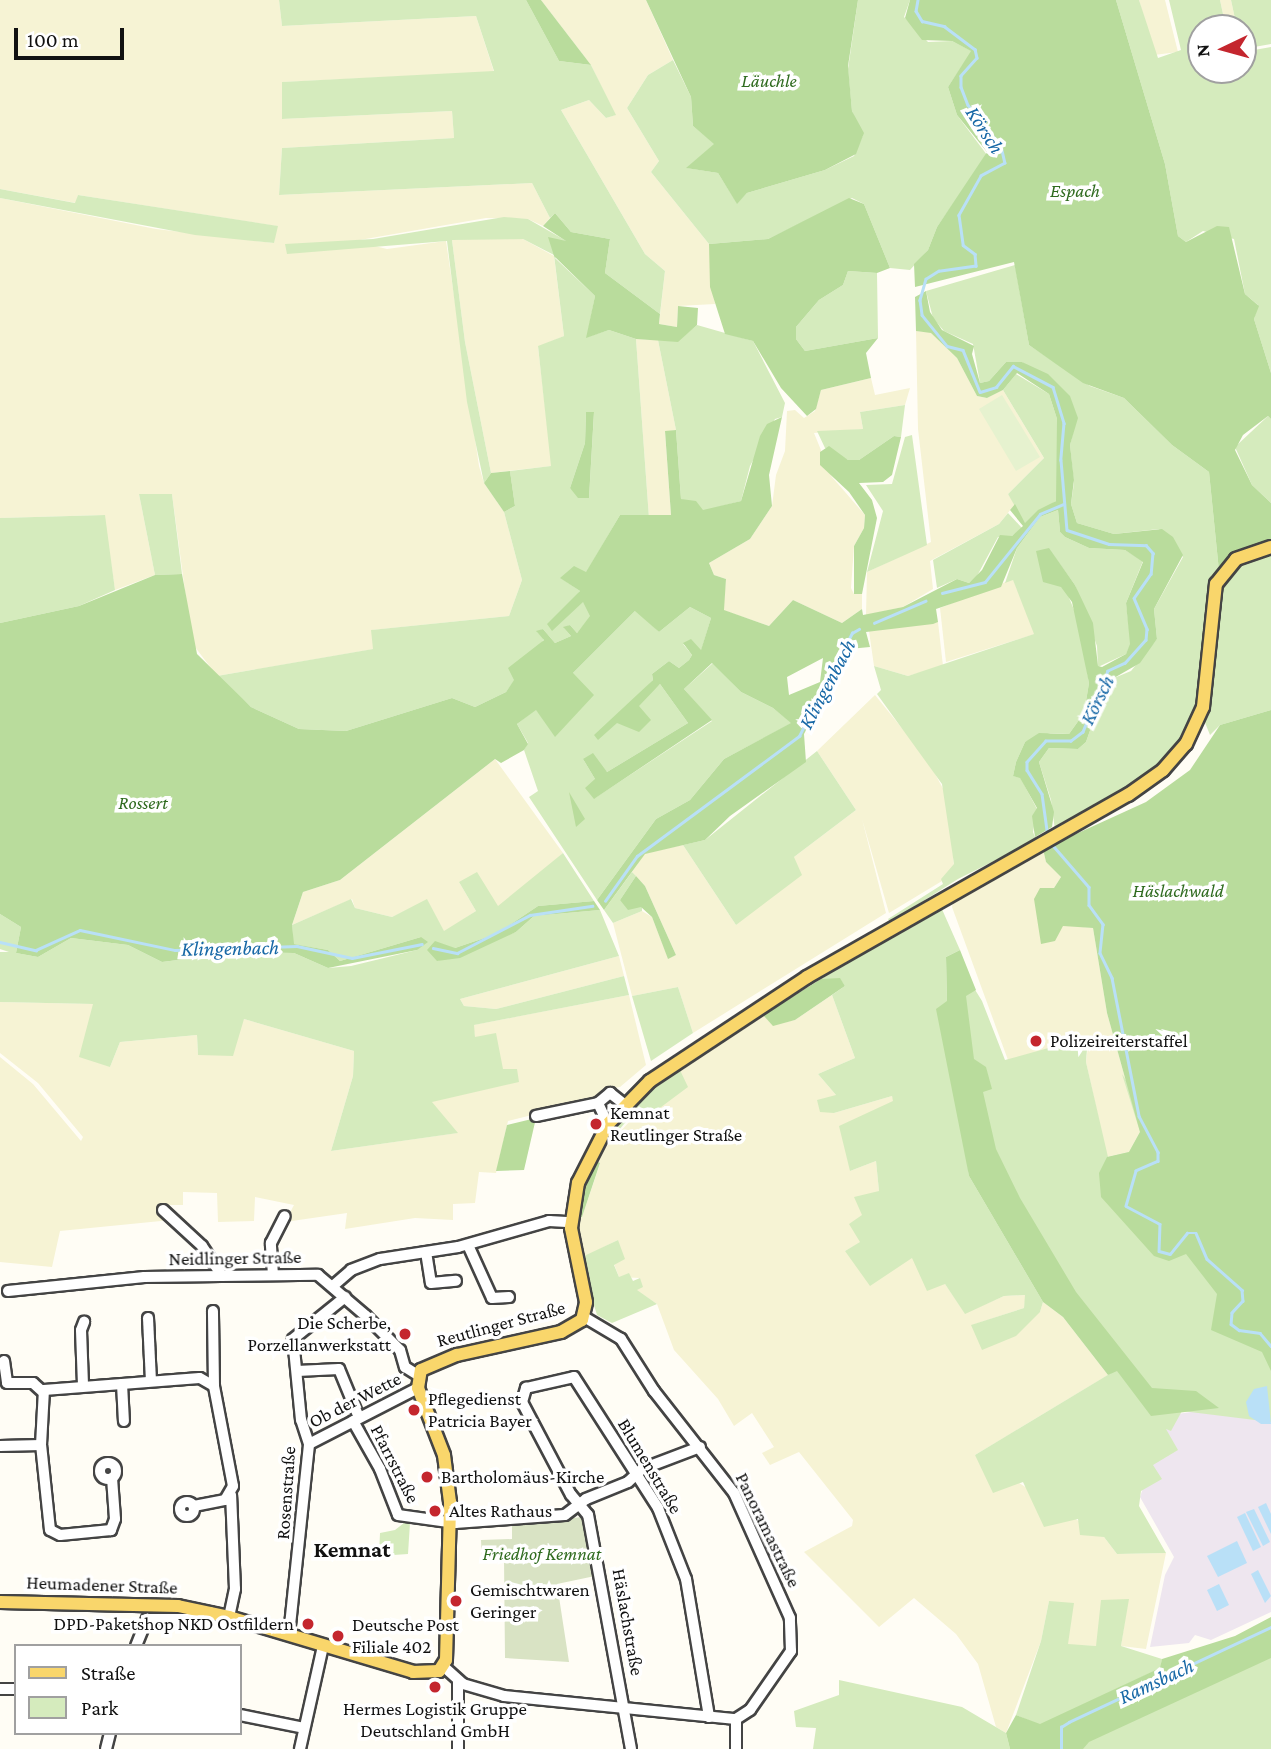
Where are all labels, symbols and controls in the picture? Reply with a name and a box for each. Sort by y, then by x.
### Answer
scale bar [18,14,128,58]
north arrow [1187,14,1257,84]
text: 100 m [27,28,79,52]
text: N [1192,43,1214,58]
park label: Läuchle [741,70,797,92]
water label: Körsch [960,101,1010,159]
park label: Espach [1050,180,1100,202]
water label: Klingenbach [793,635,861,733]
water label: Körsch [1074,671,1120,729]
park label: Rossert [118,792,168,814]
park label: Häslachwald [1132,880,1224,902]
water label: Klingenbach [181,935,279,961]
place label: Polizeireiterstaffel [1050,1030,1188,1052]
marker: Polizeireiterstaffel [1028,1033,1044,1049]
place label: Kemnat Reutlinger Straße [610,1102,742,1146]
marker: Kemnat Reutlinger Straße [588,1116,604,1132]
street label: Neidlinger Straße [168,1245,302,1271]
street label: Reutlinger Straße [434,1296,568,1352]
place label: Die Scherbe, Porzellanwerkstatt [248,1312,391,1356]
marker: Die Scherbe, Porzellanwerkstatt [397,1326,413,1342]
street label: Ob der Wette [305,1367,405,1433]
place label: Pflegedienst Patricia Bayer [428,1388,532,1432]
marker: Pflegedienst Patricia Bayer [406,1402,422,1418]
street label: Blumenstraße [613,1414,687,1518]
street label: Pfarrstraße [366,1421,424,1507]
street label: Rosenstraße [271,1446,301,1540]
place label: Bartholomäus-Kirche [441,1466,604,1488]
marker: Bartholomäus-Kirche [419,1469,435,1485]
street label: Panoramastraße [730,1469,806,1591]
place label: Altes Rathaus [449,1500,552,1522]
marker: Altes Rathaus [427,1503,443,1519]
district label: Kemnat [313,1535,391,1563]
park label: Friedhof Kemnat [483,1543,601,1565]
street label: Häslachstraße [607,1567,649,1677]
street label: Heumadener Straße [26,1571,178,1599]
place label: Gemischtwaren Geringer [470,1579,590,1623]
marker: Gemischtwaren Geringer [448,1593,464,1609]
place label: DPD-Paketshop NKD Ostfildern [54,1613,294,1635]
place label: Deutsche Post Filiale 402 [352,1614,459,1658]
marker: DPD-Paketshop NKD Ostfildern [300,1616,316,1632]
marker: Deutsche Post Filiale 402 [330,1628,346,1644]
legend [14,1644,242,1735]
water label: Ramsbach [1115,1653,1197,1709]
text: Straße [81,1661,135,1685]
marker: Hermes Logistik Gruppe Deutschland GmbH [427,1679,443,1695]
text: Park [81,1696,118,1720]
place label: Hermes Logistik Gruppe Deutschland GmbH [343,1698,527,1742]

